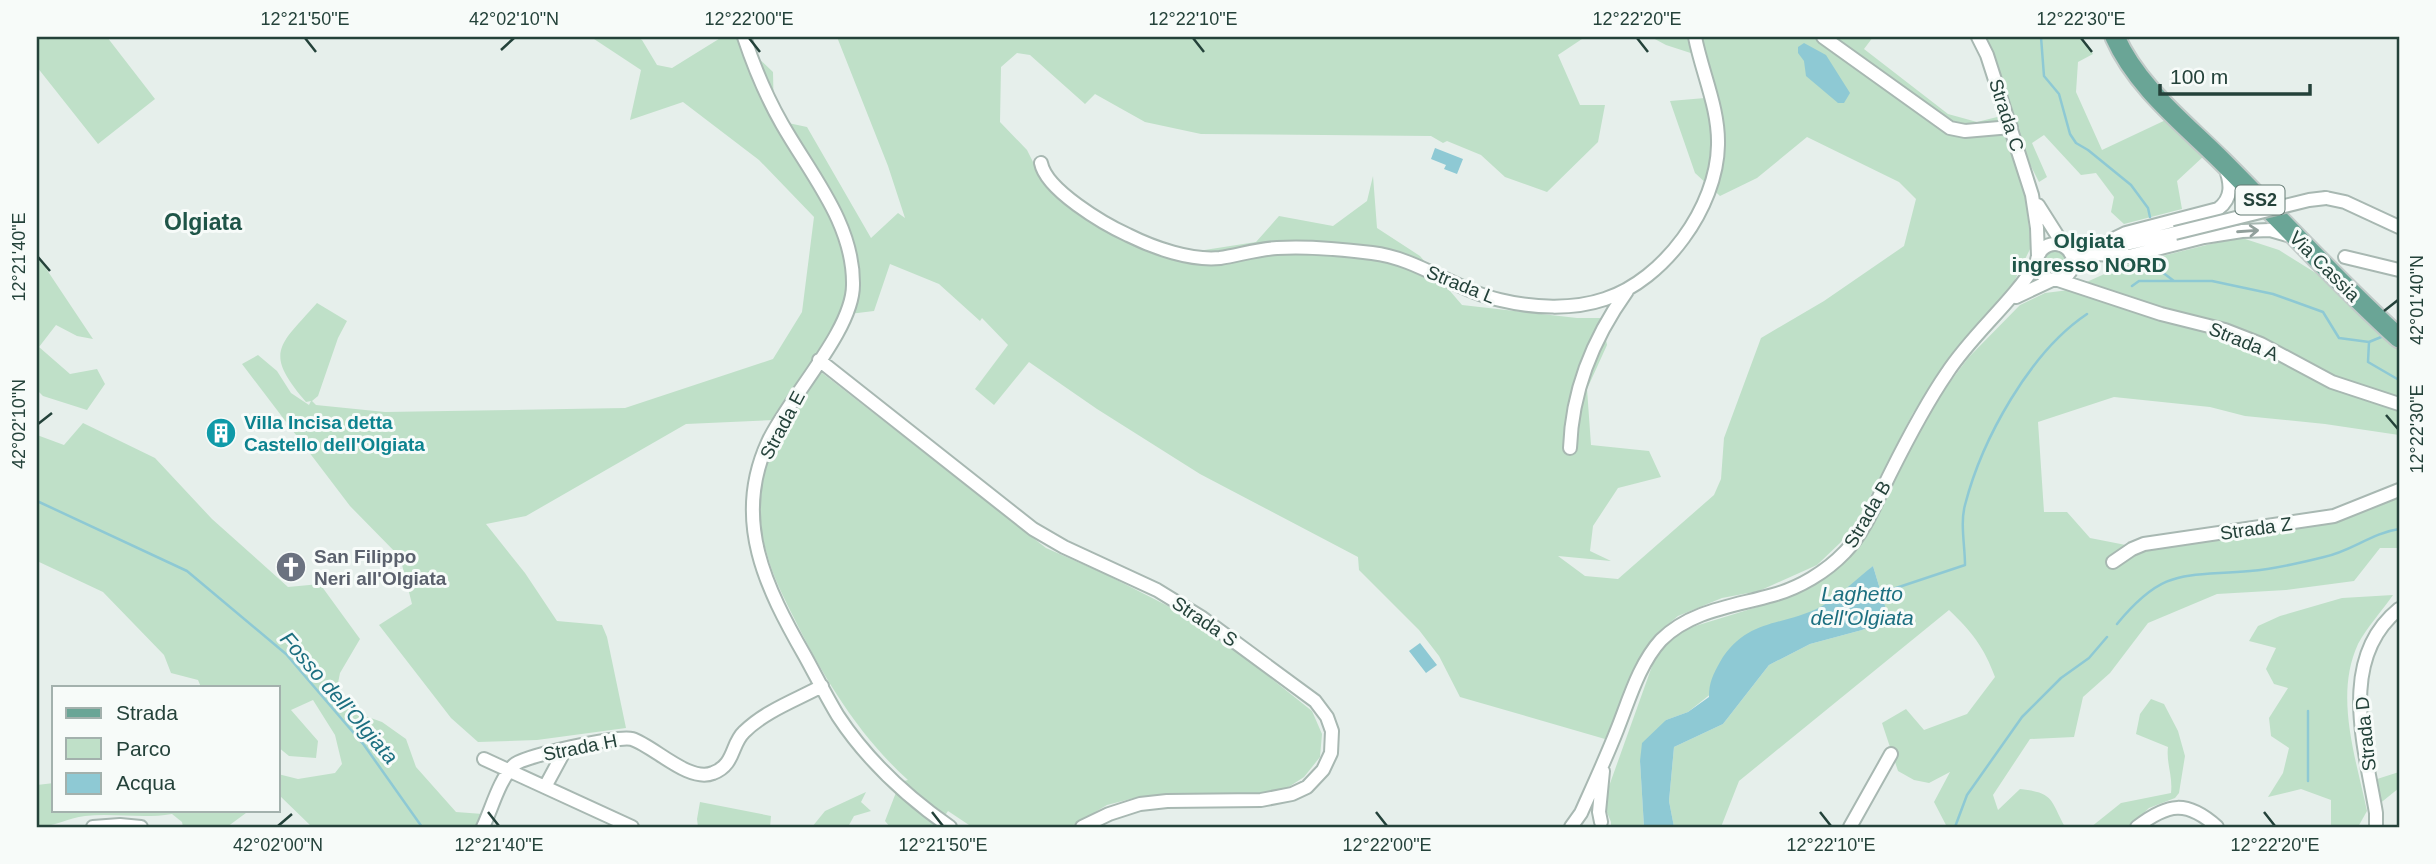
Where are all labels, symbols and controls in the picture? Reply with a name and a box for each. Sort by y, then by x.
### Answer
text: 12°21'50"E [260,9,350,29]
text: 42°02'10"N [469,9,559,29]
text: 12°22'00"E [704,9,794,29]
text: 12°22'10"E [1148,9,1238,29]
text: 12°22'20"E [1592,9,1682,29]
text: 12°22'30"E [2036,9,2126,29]
scale bar [2160,52,2310,96]
text: 100 m [2170,65,2228,88]
street label: Strada C [1985,76,2028,154]
road number: SS2 [2236,186,2284,215]
district label: Olgiata [164,209,242,235]
text: 12°21'40"E [9,212,29,302]
one-way arrow [2236,224,2259,237]
street label: Via Cassia [2285,227,2364,306]
district label: Olgiata ingresso NORD [2011,229,2167,276]
text: 42°01'40"N [2407,255,2427,345]
street label: Strada L [1424,261,1498,308]
street label: Strada A [2206,318,2282,365]
text: 42°02'10"N [9,379,29,469]
text: 12°22'30"E [2407,384,2427,474]
street label: Strada E [756,388,809,463]
place label: Villa Incisa detta Castello dell'Olgiata [244,412,425,455]
building icon: Villa Incisa detta Castello dell'Olgiata [204,416,238,450]
street label: Strada B [1840,477,1895,552]
street label: Strada Z [2219,513,2294,544]
place label: San Filippo Neri all'Olgiata [314,546,447,589]
church icon: San Filippo Neri all'Olgiata [274,550,308,584]
water label: Laghetto dell'Olgiata [1810,582,1914,629]
street label: Strada S [1168,592,1241,651]
water label: Fosso dell’Olgiata [276,627,403,768]
legend [52,686,280,812]
street label: Strada D [2351,696,2380,772]
text: Strada [116,701,178,724]
street label: Strada H [541,730,619,765]
text: Parco [116,737,171,760]
text: Acqua [116,771,176,794]
text: 42°02'00"N [233,835,323,855]
text: 12°21'40"E [454,835,544,855]
text: 12°21'50"E [898,835,988,855]
text: 12°22'00"E [1342,835,1432,855]
text: 12°22'10"E [1786,835,1876,855]
text: 12°22'20"E [2230,835,2320,855]

